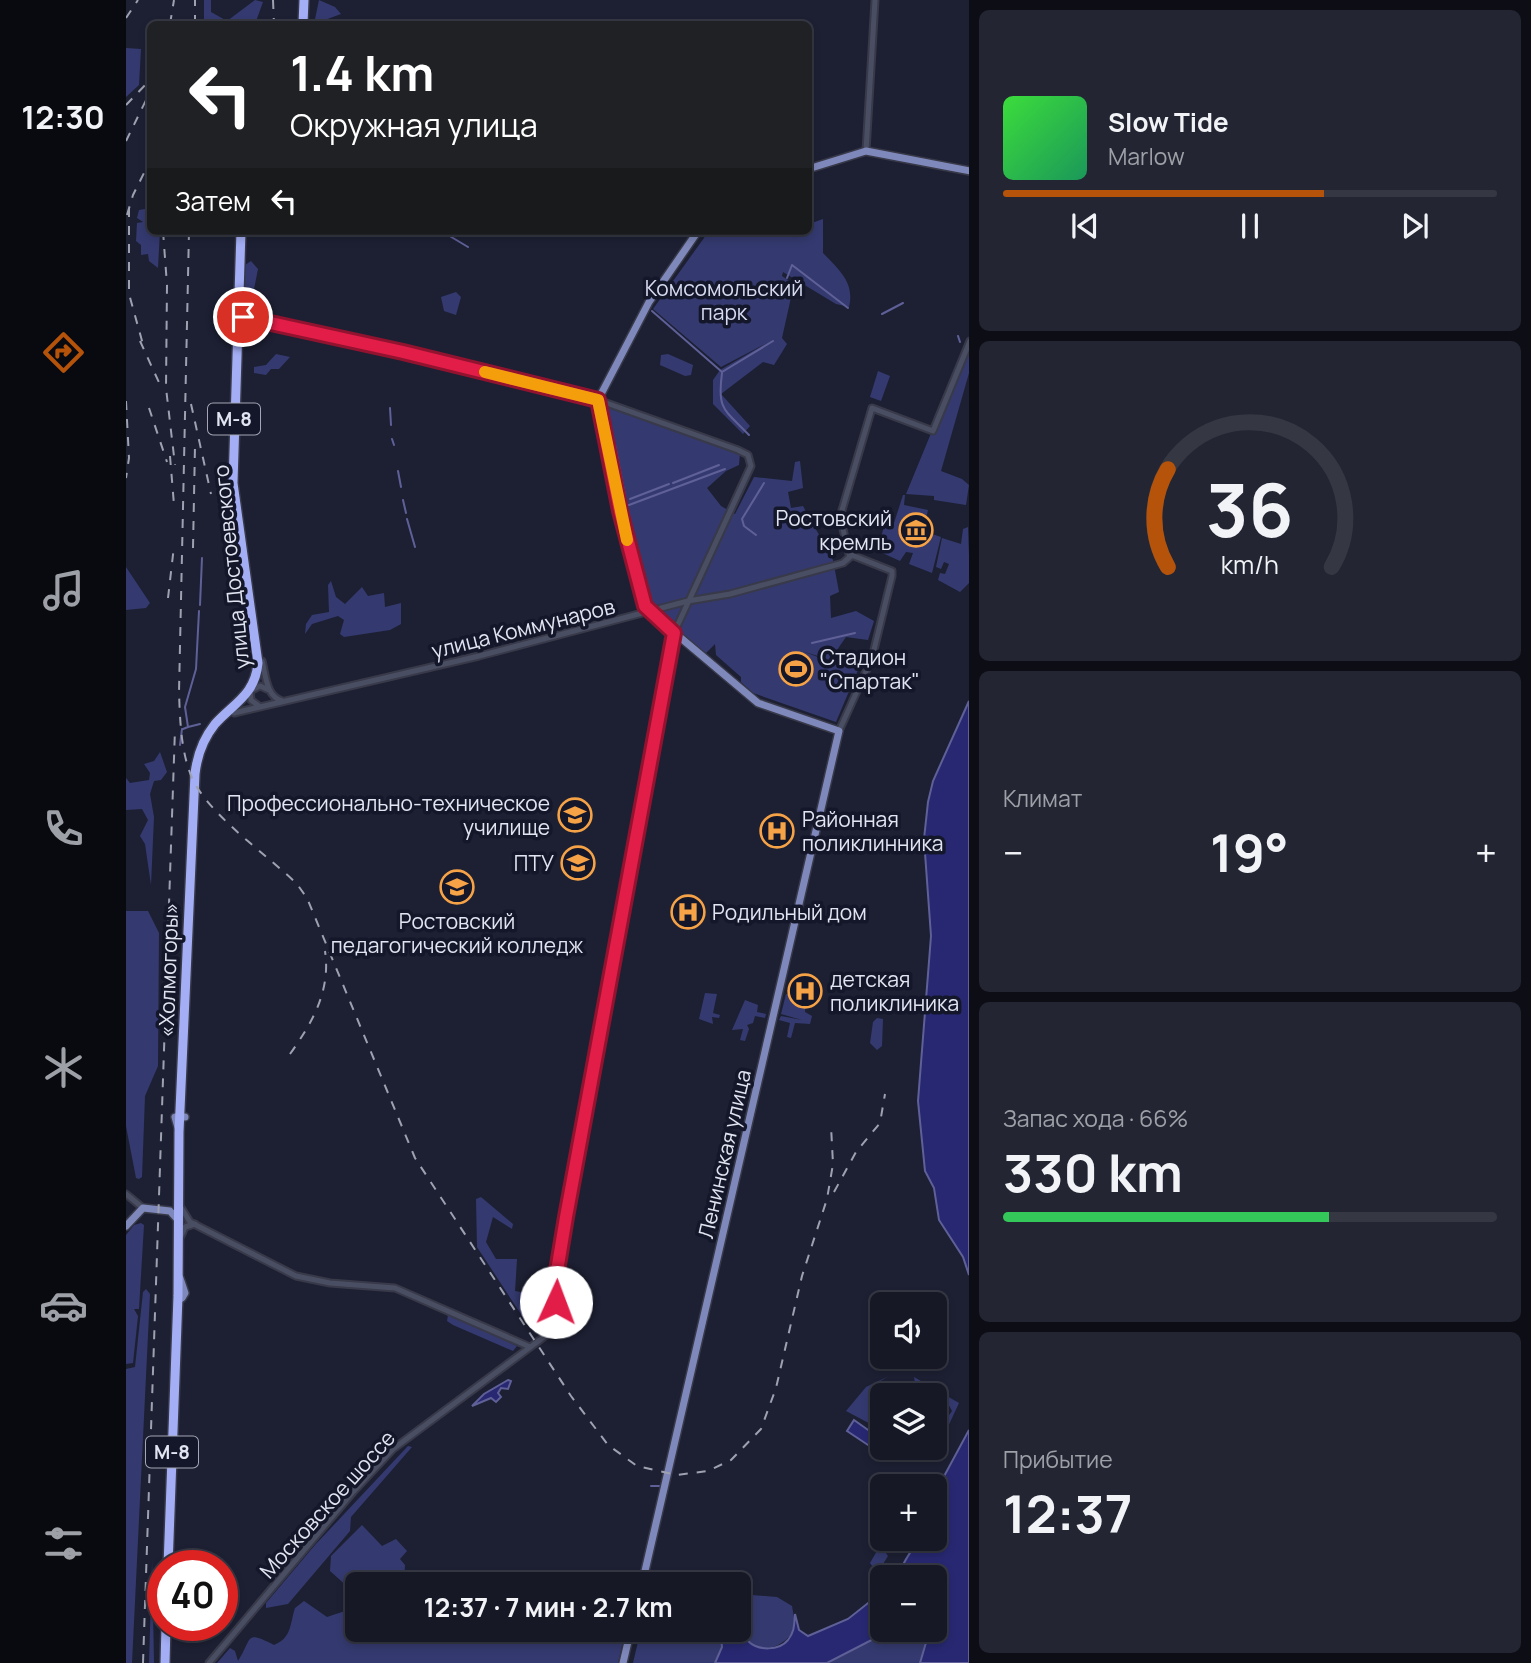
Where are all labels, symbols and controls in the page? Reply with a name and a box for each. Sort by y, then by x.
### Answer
text: 1.4 km [290,39,434,106]
icon: left [175,49,266,140]
text: 12:30 [21,95,105,139]
text: Окружная улица [290,103,538,147]
text: Slow Tide [1108,104,1229,140]
text: Marlow [1108,140,1185,172]
icon: left [265,182,303,220]
text: Затем [175,183,251,219]
icon: previous [1066,207,1104,245]
icon: pause [1231,207,1269,245]
icon: next [1396,207,1434,245]
park label: Комсомольский парк [645,274,803,326]
pin [213,287,273,347]
icon: arrive [224,298,262,336]
icon: directions [39,328,88,377]
road number: М-8 [208,404,260,434]
text: 36 [1206,459,1294,559]
street label: улица Достоевского [206,463,256,671]
place label: Ростовский кремль [776,504,892,556]
museum icon: Ростовский кремль [897,511,935,549]
text: km/h [1221,547,1279,582]
icon: music [39,566,88,615]
street label: улица Коммунаров [428,592,618,664]
place label: Стадион "Спартак" [820,643,920,695]
sports icon: Стадион "Спартак" [777,650,815,688]
text: Климат [1003,782,1082,814]
place label: Профессионально-техническое училище [227,789,550,841]
school or university icon: Профессионально-техническое училище [556,796,594,834]
icon: phone [39,804,88,853]
place label: Районная поликлинника [802,805,944,857]
hospital icon: Районная поликлинника [758,812,796,850]
text: 19° [1210,817,1289,888]
text: − [1003,826,1024,878]
text: + [1475,826,1497,878]
school or university icon: ПТУ [559,844,597,882]
place label: ПТУ [514,849,554,877]
school or university icon: Ростовский педагогический колледж [438,868,476,906]
hospital icon: Родильный дом [669,893,707,931]
place label: Родильный дом [712,898,867,926]
street label: «Холмогоры» [152,902,184,1038]
place label: Ростовский педагогический колледж [331,907,583,959]
place label: детская поликлиника [830,965,959,1017]
hospital icon: детская поликлиника [786,972,824,1010]
icon: climate [39,1043,88,1092]
street label: Ленинская улица [691,1067,757,1241]
text: Запас хода · 66% [1003,1102,1188,1134]
text: 330 km [1003,1137,1183,1208]
position arrow [519,1265,593,1339]
icon: car [39,1281,88,1330]
map controls [870,1292,947,1642]
button: sound [870,1292,947,1369]
button: layers [870,1383,947,1460]
street label: Московское шоссе [253,1424,401,1584]
road number: М-8 [146,1436,198,1468]
text: Прибытие [1003,1443,1113,1475]
button: + [870,1474,947,1551]
text: 12:37 [1003,1478,1133,1549]
icon: filters [39,1519,88,1568]
speed limit sign: 40 [147,1550,238,1641]
button: − [870,1565,947,1642]
text: 12:37 · 7 мин · 2.7 km [423,1589,673,1625]

